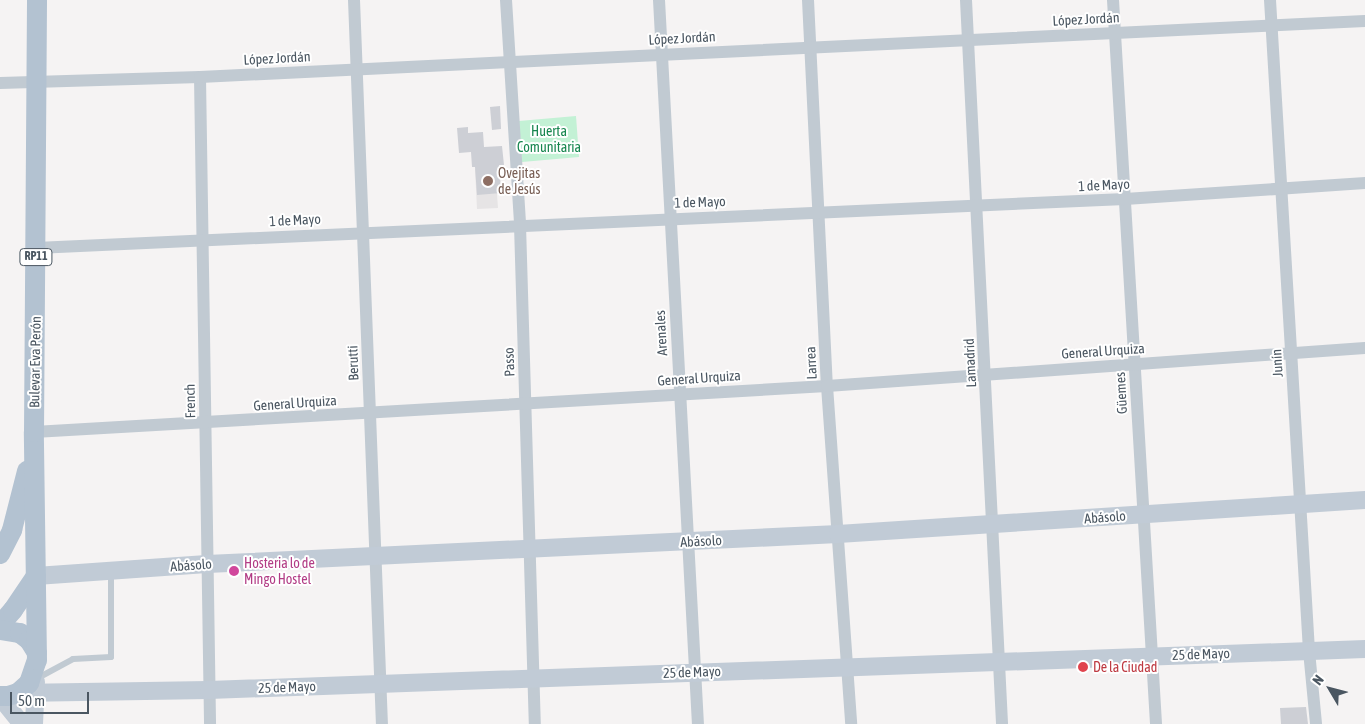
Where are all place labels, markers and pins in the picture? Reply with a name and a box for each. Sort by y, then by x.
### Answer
place label: Ovejitas de Jesús [498,165,540,198]
marker: Ovejitas de Jesús [482,175,494,187]
place label: Hosteria lo de Mingo Hostel [244,555,315,588]
marker: Hosteria lo de Mingo Hostel [228,565,240,577]
place label: De la Ciudad [1093,659,1157,675]
marker: De la Ciudad [1077,661,1089,673]

